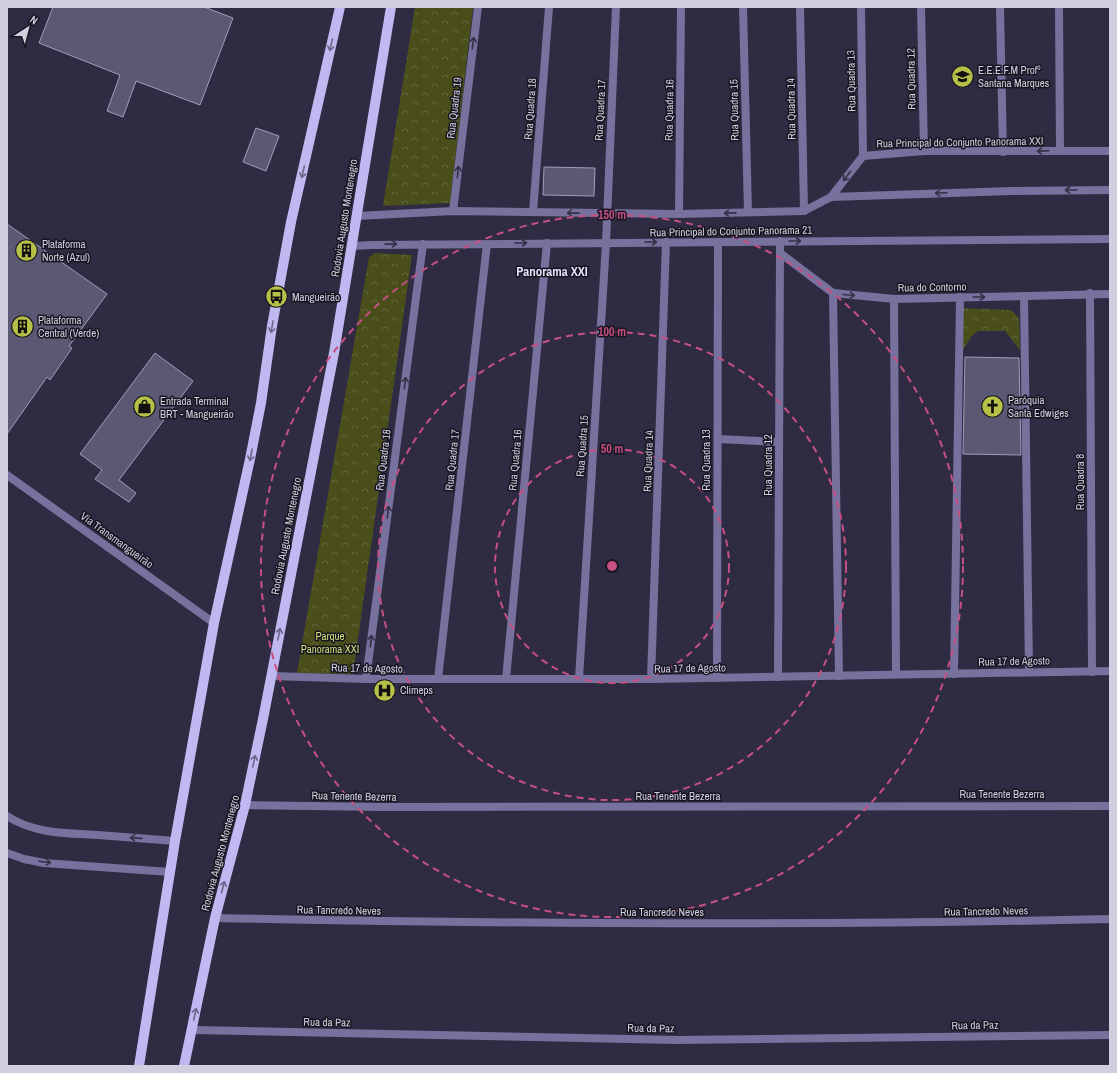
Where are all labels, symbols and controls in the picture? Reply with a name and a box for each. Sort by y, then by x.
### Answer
north arrow [8,8,48,48]
text: N [27,12,41,27]
one-way arrow [469,37,477,50]
one-way arrow [327,38,335,51]
street label: Rua Quadra 12 [903,48,919,110]
street label: Rua Quadra 13 [843,50,859,112]
school or university icon: E.E.E.F.M Profº Santana Marques [949,63,975,89]
place label: E.E.E.F.M Profº Santana Marques [978,63,1050,90]
street label: Rua Quadra 19 [443,77,465,139]
street label: Rua Quadra 18 [521,78,539,140]
street label: Rua Quadra 14 [783,78,799,140]
street label: Rua Quadra 17 [591,79,609,141]
street label: Rua Quadra 16 [661,79,677,141]
street label: Rua Quadra 15 [726,79,742,141]
street label: Rua Principal do Conjunto Panorama XXI [876,134,1044,150]
one-way arrow [1037,147,1050,155]
street label: Rodovia Augusto Montenegro [328,158,360,278]
one-way arrow [298,165,306,178]
one-way arrow [454,166,462,179]
one-way arrow [843,171,851,182]
one-way arrow [1065,186,1078,194]
one-way arrow [935,189,948,197]
text: 150 m [598,207,626,223]
one-way arrow [567,209,580,217]
one-way arrow [724,209,737,217]
street label: Rua Principal do Conjunto Panorama 21 [650,223,812,239]
building icon: Plataforma Norte (Azul) [13,237,39,263]
place label: Plataforma Norte (Azul) [42,237,90,264]
one-way arrow [788,237,801,245]
one-way arrow [644,238,657,246]
one-way arrow [384,240,397,248]
one-way arrow [514,240,527,247]
district label: Panorama XXI [516,263,588,280]
street label: Rua do Contorno [898,279,966,295]
bus stop icon: Mangueirão [264,284,290,310]
place label: Mangueirão [292,290,340,304]
one-way arrow [842,291,855,298]
one-way arrow [972,293,985,301]
building icon: Plataforma Central (Verde) [10,313,36,339]
place label: Plataforma Central (Verde) [38,313,99,340]
one-way arrow [267,320,275,333]
text: 100 m [598,324,626,340]
one-way arrow [401,377,409,390]
church icon: Paróquia Santa Edwiges [979,393,1005,419]
place label: Paróquia Santa Edwiges [1008,393,1069,420]
shop icon: Entrada Terminal BRT - Mangueirão [131,394,157,420]
place label: Entrada Terminal BRT - Mangueirão [160,394,234,421]
street label: Rua Quadra 15 [573,415,591,477]
street label: Rua Quadra 18 [372,429,394,491]
street label: Rua Quadra 17 [442,429,462,491]
street label: Rua Quadra 16 [505,429,525,491]
street label: Rua Quadra 13 [699,429,713,491]
street label: Rua Quadra 14 [640,430,656,492]
street label: Rua Quadra 12 [761,434,775,496]
text: 50 m [601,441,623,457]
one-way arrow [246,448,254,461]
street label: Rua Quadra 8 [1073,454,1087,510]
street label: Rodovia Augusto Montenegro [268,476,304,596]
one-way arrow [384,506,392,519]
street label: Via Transmangueirão [78,509,156,571]
centre of rings [605,559,619,573]
one-way arrow [275,627,283,640]
park label: Parque Panorama XXI [301,629,359,656]
one-way arrow [367,635,375,648]
street label: Rua 17 de Agosto [978,653,1050,669]
street label: Rua 17 de Agosto [331,660,403,676]
street label: Rua 17 de Agosto [654,660,726,676]
hospital icon: Climeps [372,677,398,703]
place label: Climeps [400,683,434,697]
one-way arrow [251,755,259,768]
street label: Rua Tenente Bezerra [959,787,1045,801]
street label: Rua Tenente Bezerra [311,788,397,804]
street label: Rua Tenente Bezerra [635,789,721,803]
street label: Rodovia Augusto Montenegro [198,794,242,912]
one-way arrow [130,834,143,841]
one-way arrow [38,859,51,866]
one-way arrow [220,881,227,894]
street label: Rua Tancredo Neves [297,902,382,918]
street label: Rua Tancredo Neves [944,903,1029,919]
street label: Rua Tancredo Neves [620,905,705,919]
one-way arrow [191,1008,199,1021]
street label: Rua da Paz [303,1015,351,1029]
street label: Rua da Paz [951,1018,999,1032]
street label: Rua da Paz [627,1021,675,1035]

